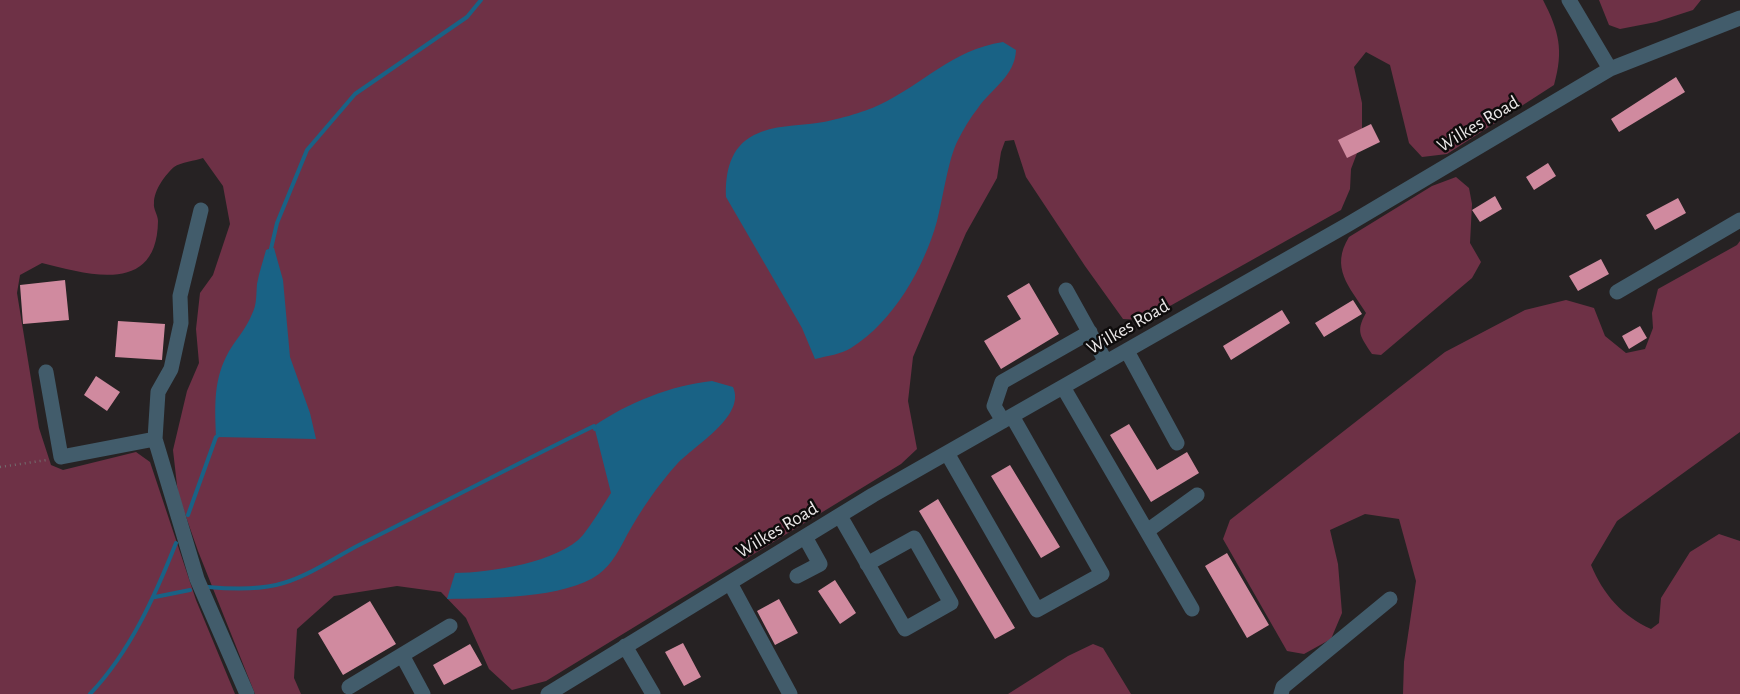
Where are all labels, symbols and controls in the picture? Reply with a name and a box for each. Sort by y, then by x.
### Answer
street label: Wilkes Road [1433,91,1523,157]
street label: Wilkes Road [1083,294,1173,360]
street label: Wilkes Road [732,497,822,563]

